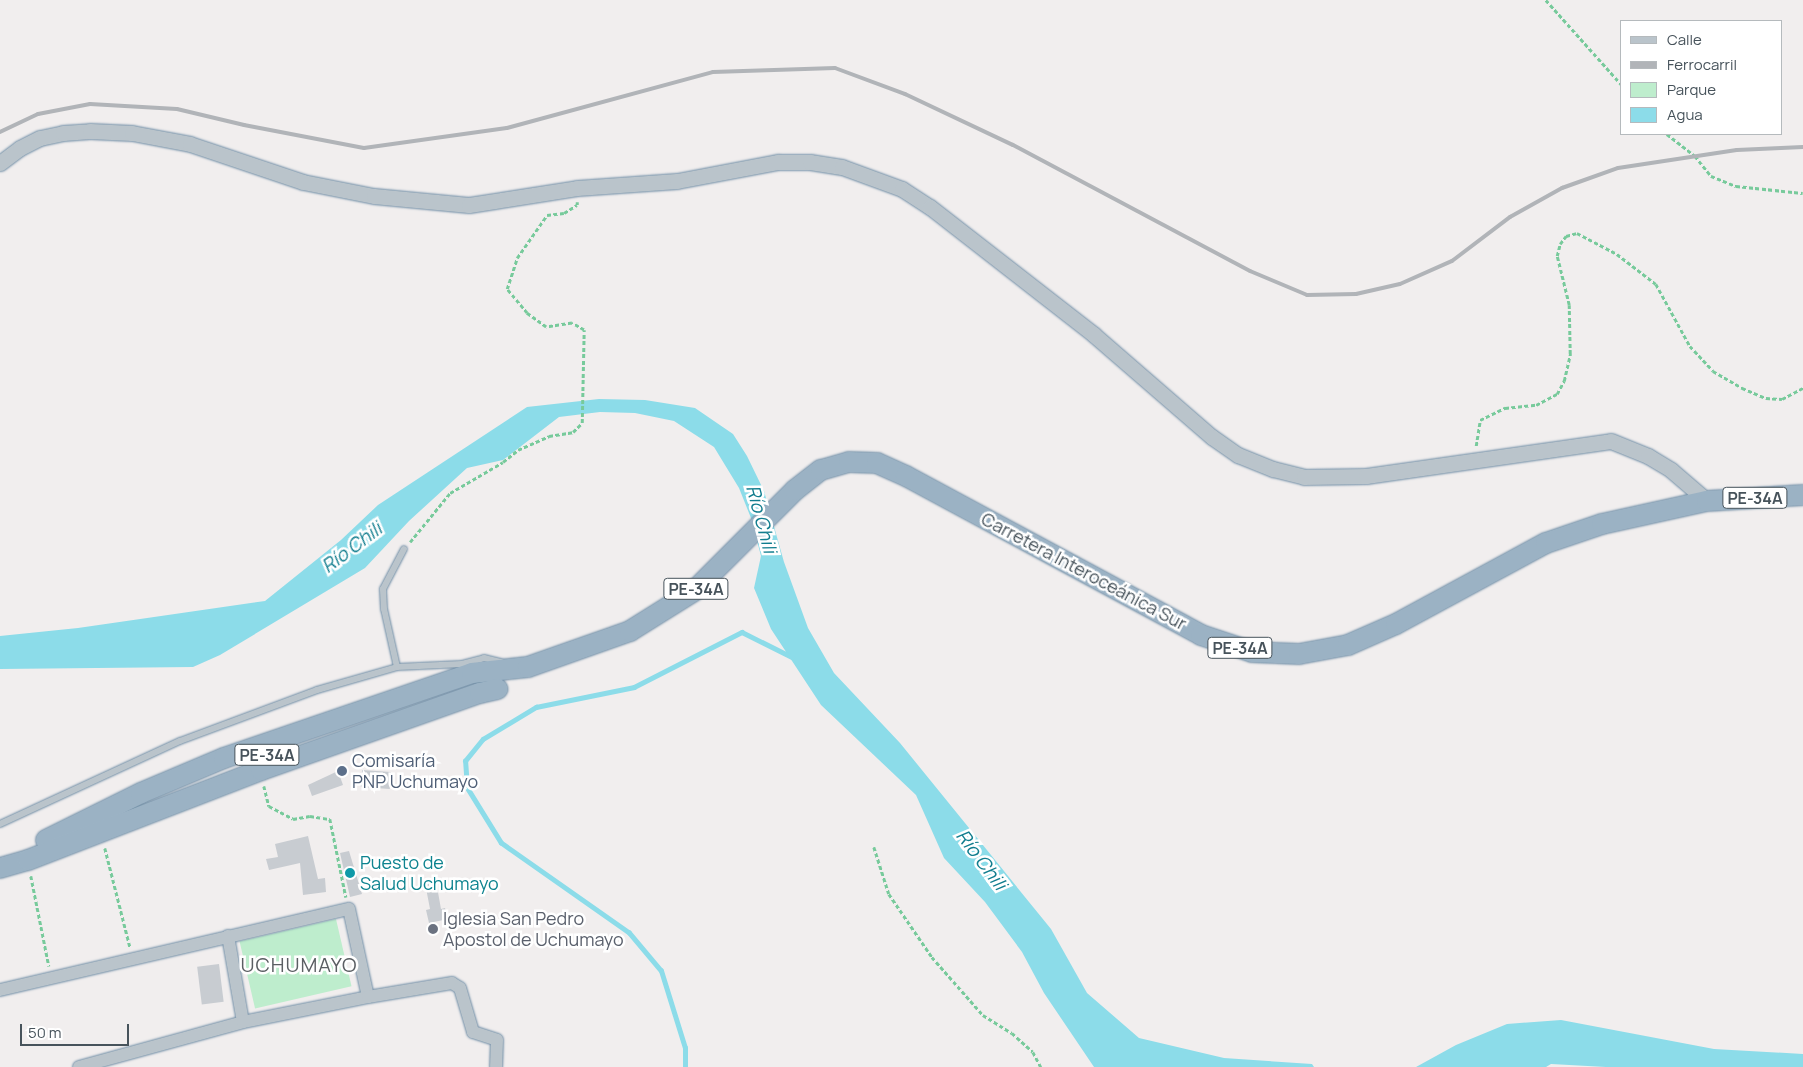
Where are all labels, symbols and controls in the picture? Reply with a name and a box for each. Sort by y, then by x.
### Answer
legend [1620,20,1783,135]
text: Calle [1667,29,1702,50]
text: Ferrocarril [1667,54,1737,75]
text: Parque [1667,79,1716,100]
text: Agua [1667,104,1703,125]
water label: Río Chili [741,482,781,556]
road number: PE-34A [1721,484,1789,512]
street label: Carretera Interoceánica Sur [978,508,1190,634]
water label: Río Chili [317,518,387,578]
road number: PE-34A [662,576,730,602]
road number: PE-34A [1206,634,1274,661]
road number: PE-34A [233,742,301,768]
place label: Comisaría PNP Uchumayo [352,750,478,792]
marker: Comisaría PNP Uchumayo [336,765,348,777]
water label: Río Chili [951,825,1011,895]
place label: Puesto de Salud Uchumayo [360,852,499,894]
marker: Puesto de Salud Uchumayo [344,867,356,879]
place label: Iglesia San Pedro Apostol de Uchumayo [443,908,624,951]
marker: Iglesia San Pedro Apostol de Uchumayo [427,923,439,935]
district label: UCHUMAYO [239,952,359,976]
scale bar [22,1014,131,1046]
text: 50 m [28,1022,62,1043]

